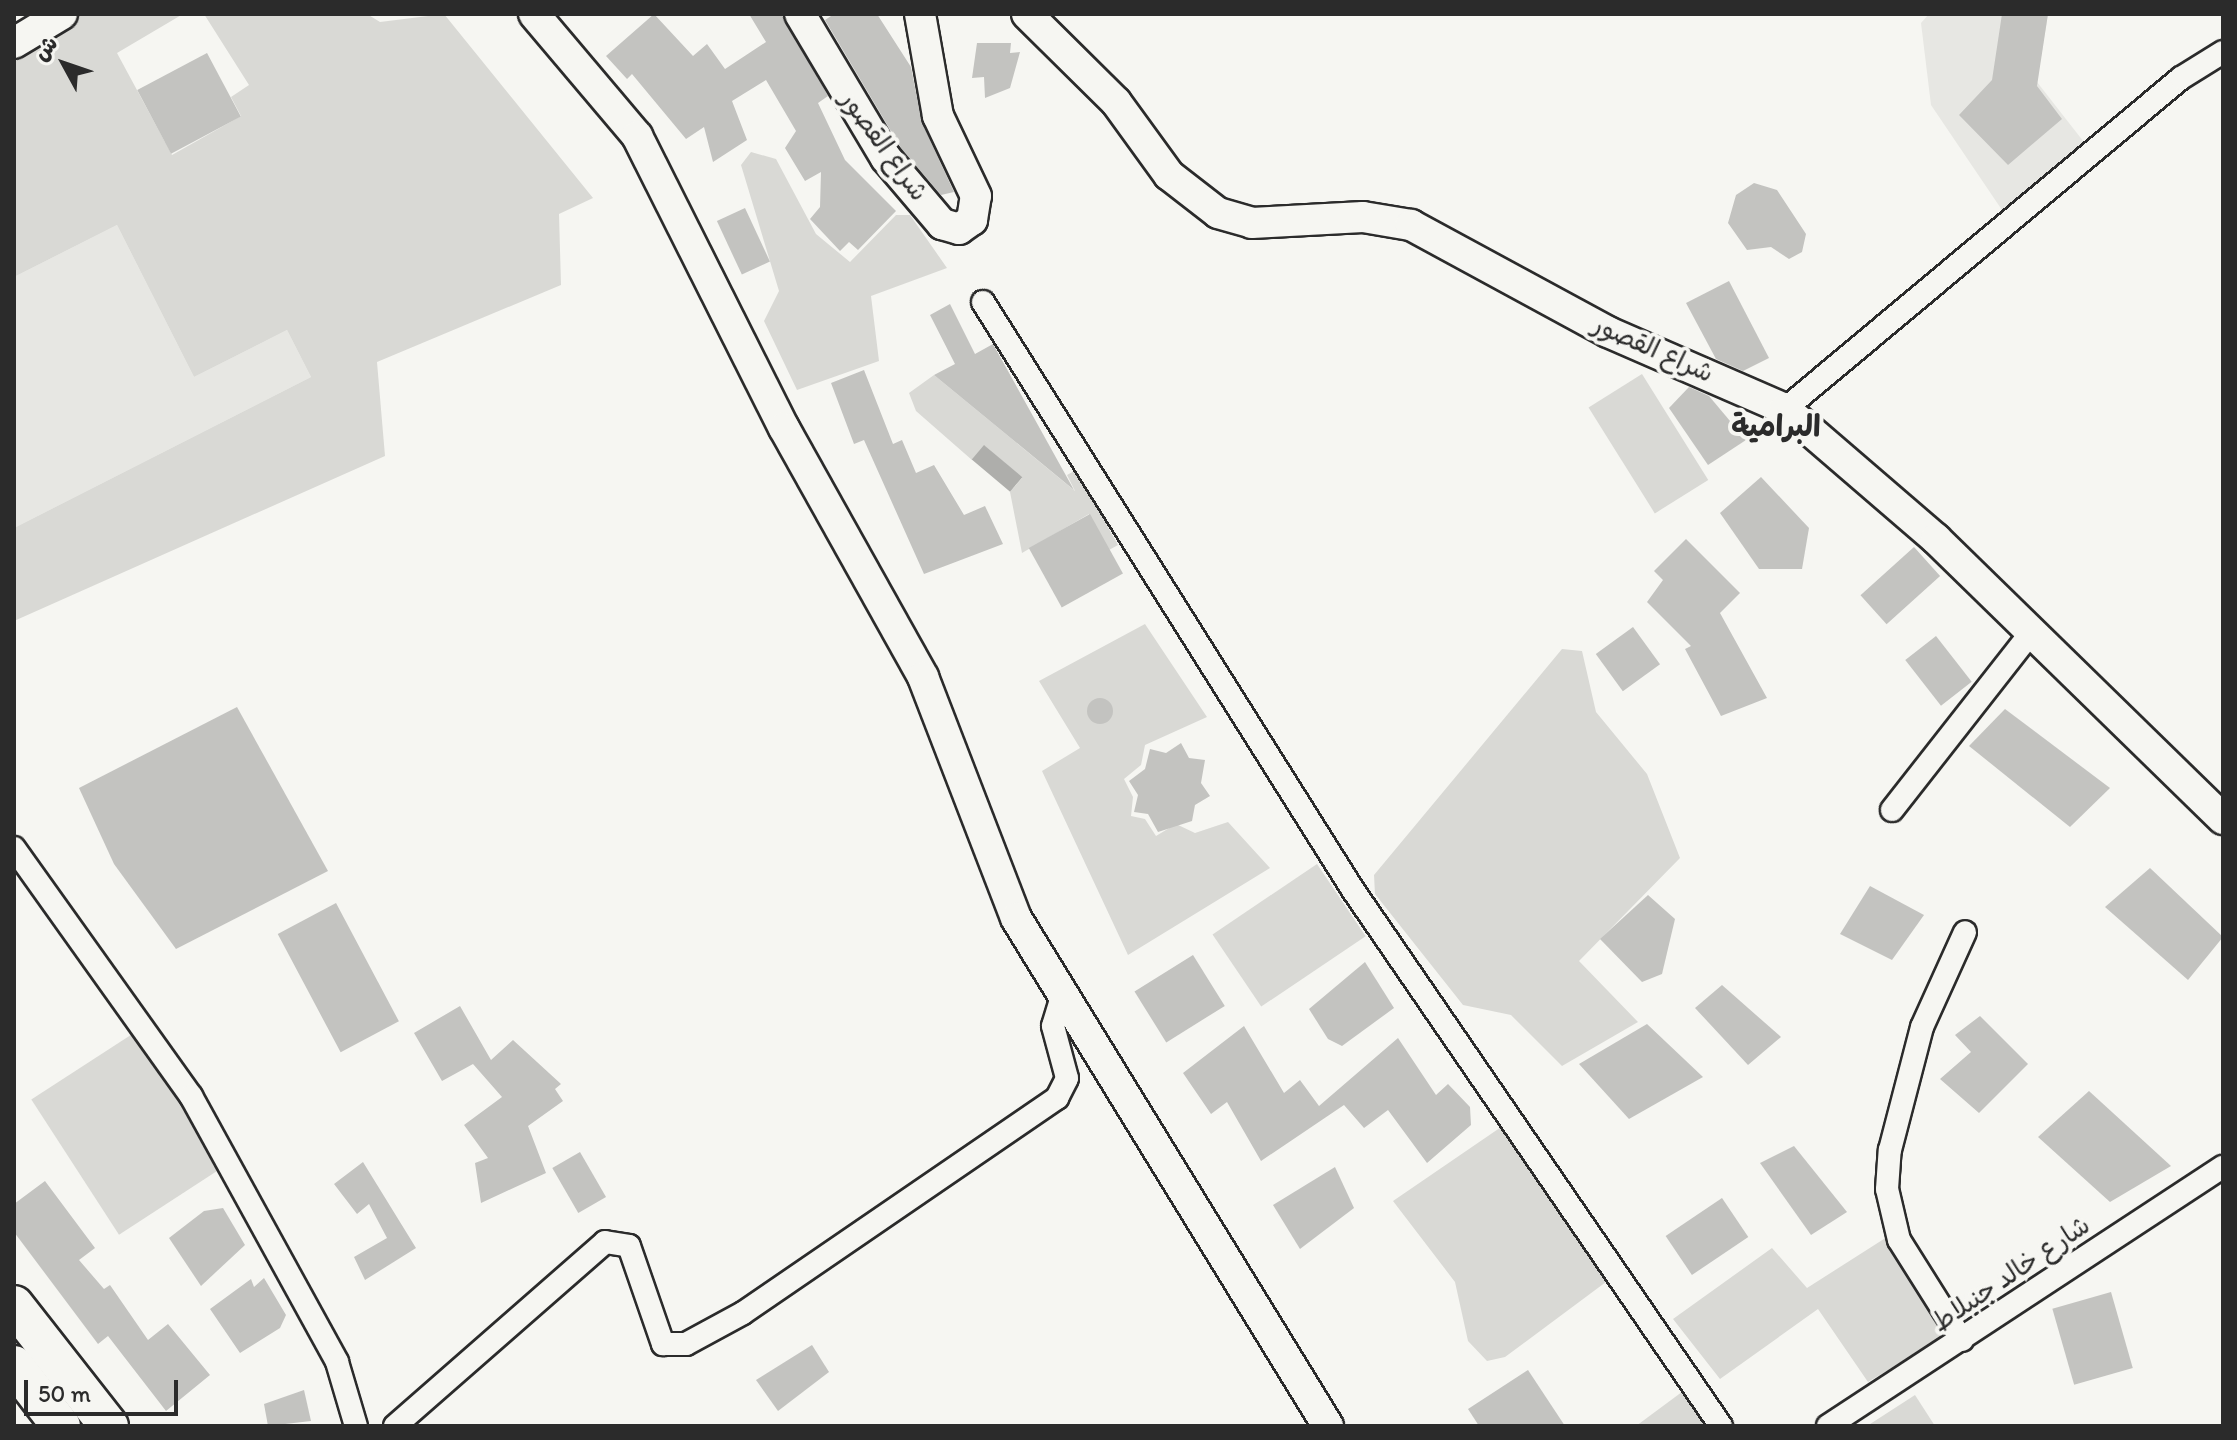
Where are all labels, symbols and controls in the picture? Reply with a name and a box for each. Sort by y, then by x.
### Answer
north arrow [24,24,104,104]
text: ش [27,30,63,66]
street label: شراع القصور [834,85,934,207]
street label: شراع القصور [1588,309,1718,389]
district label: البرامية [1731,408,1821,444]
street label: شارع خالد جنبلاط [1926,1210,2096,1338]
scale bar [28,1364,182,1414]
text: 50 m [38,1379,91,1408]

